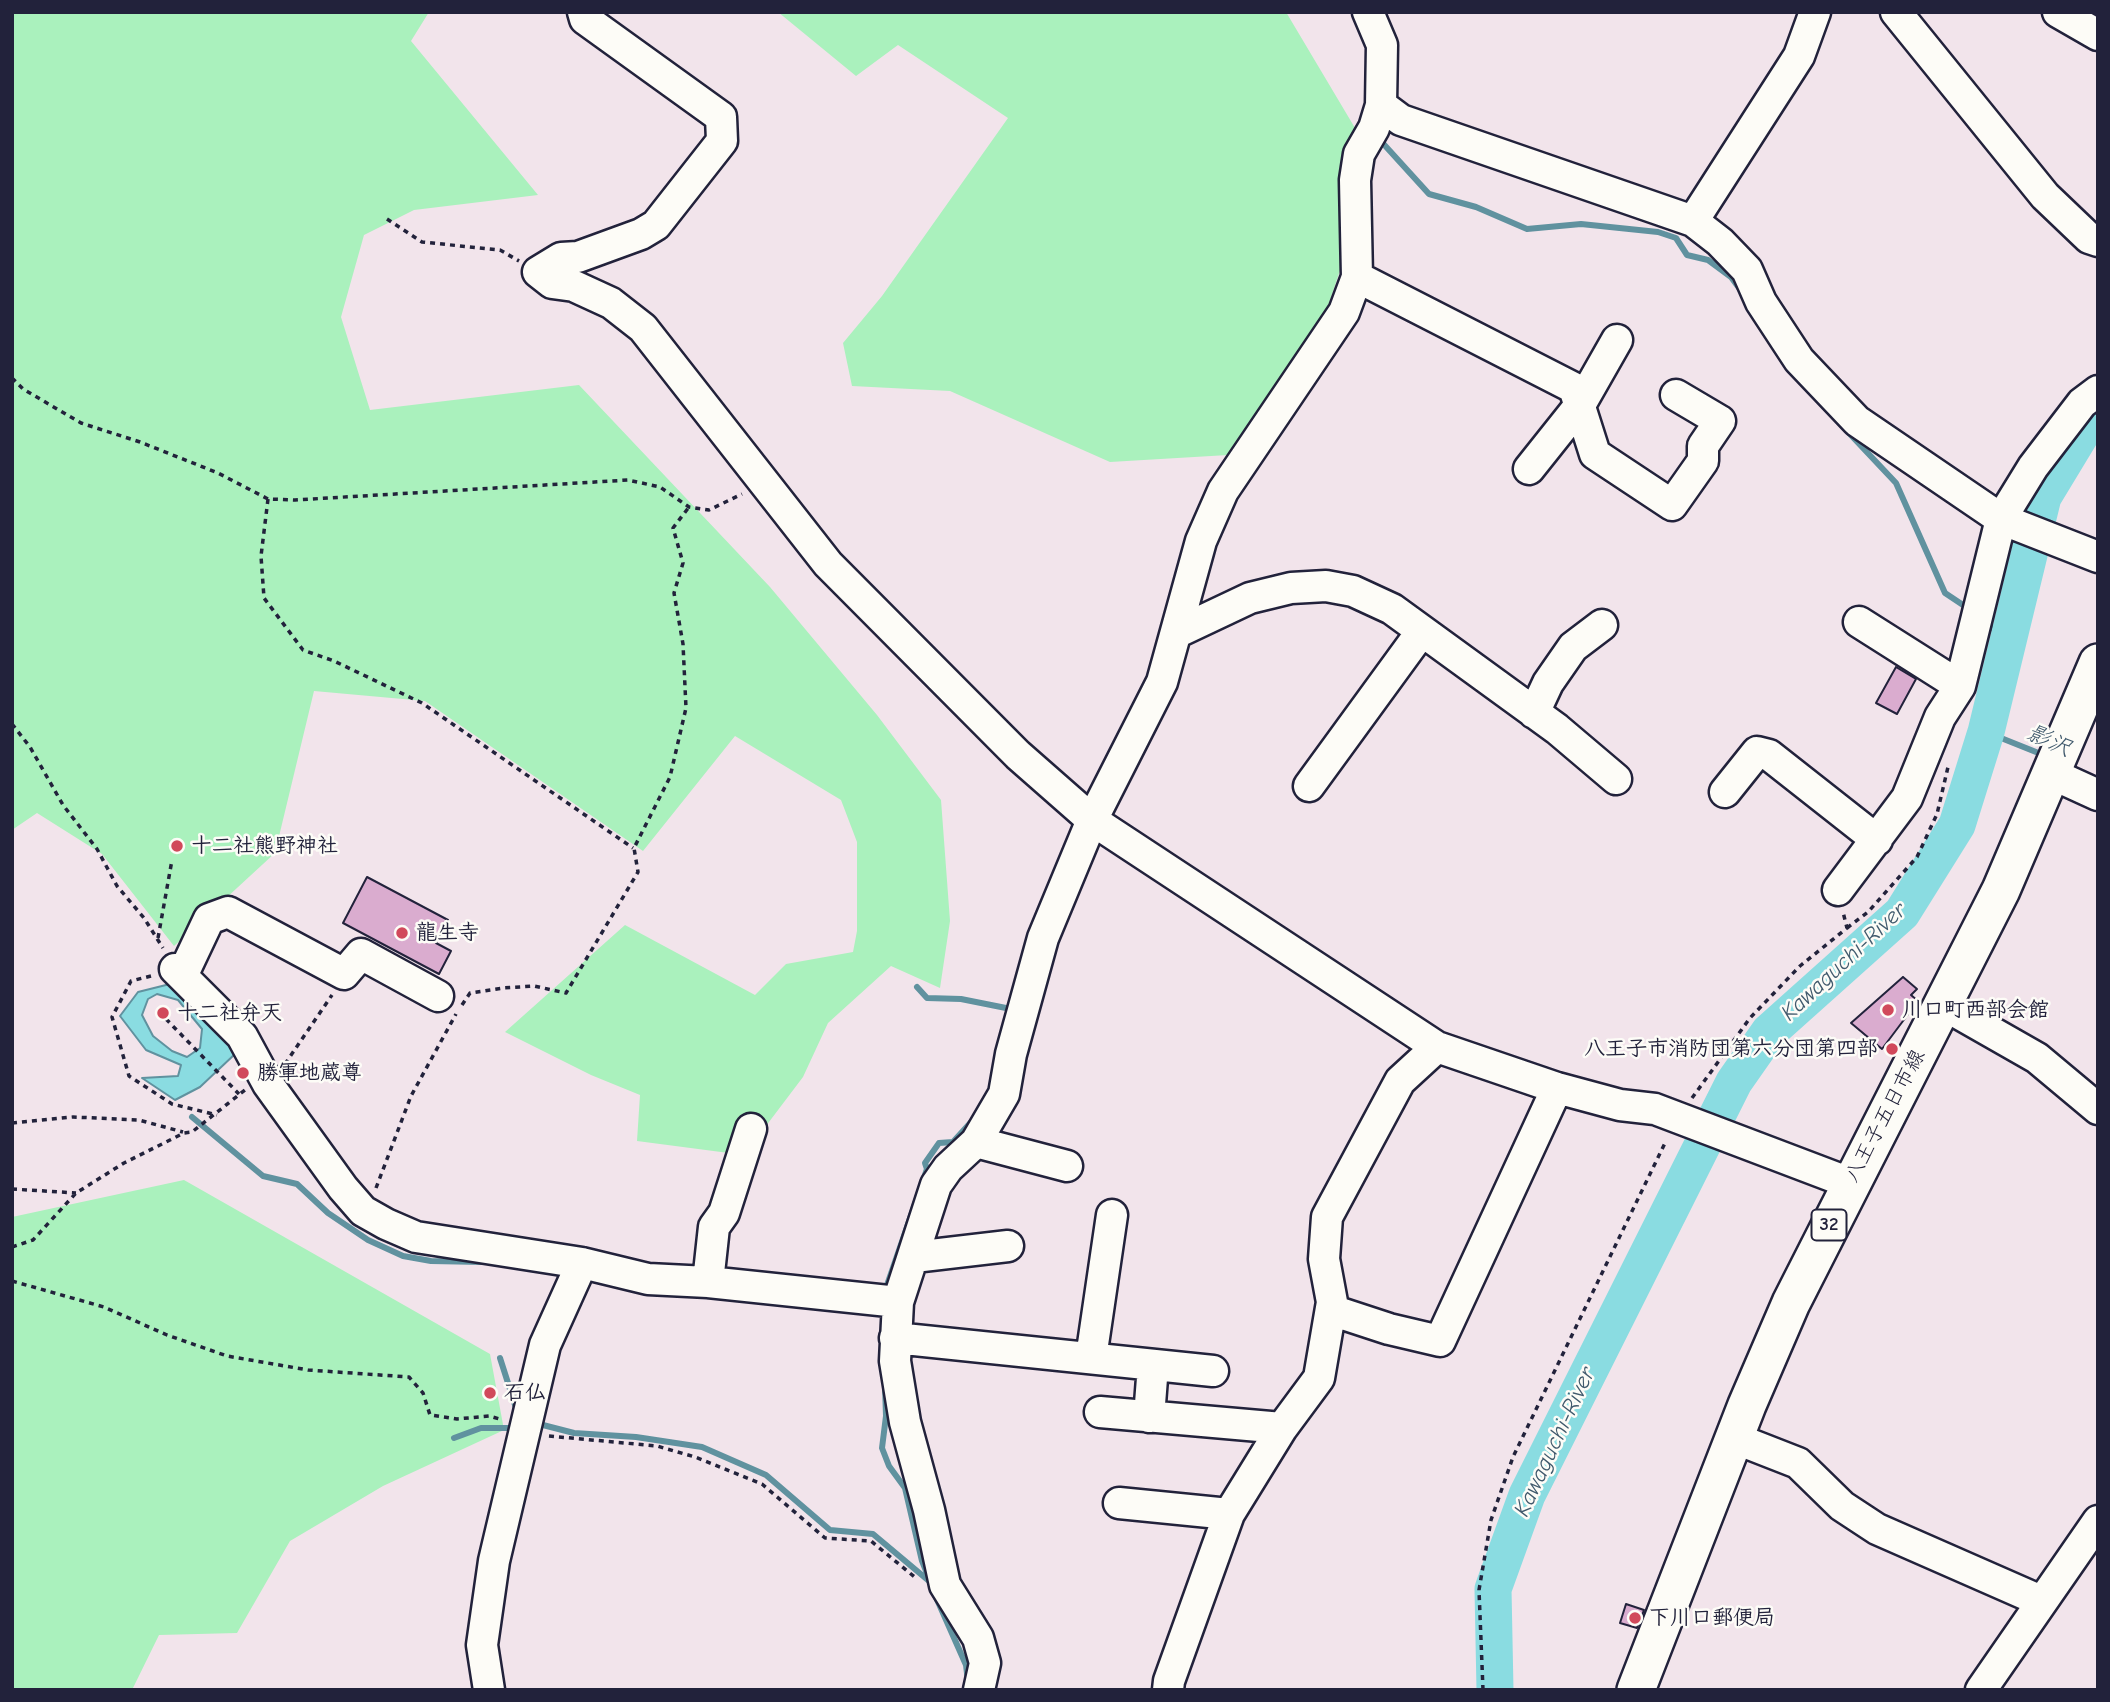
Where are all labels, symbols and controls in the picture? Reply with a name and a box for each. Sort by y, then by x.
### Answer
water label: 影沢 [2022,719,2076,763]
place label: 十二社熊野神社 [191,833,338,859]
marker: 十二社熊野神社 [169,838,185,854]
water label: Kawaguchi-River [1776,897,1912,1027]
place label: 龍生寺 [416,920,479,946]
marker: 龍生寺 [394,925,410,941]
place label: 川口町西部会館 [1902,997,2049,1023]
place label: 十二社弁天 [177,1000,282,1026]
marker: 川口町西部会館 [1880,1002,1896,1018]
marker: 十二社弁天 [155,1005,171,1021]
place label: 八王子市消防団第六分団第四部 [1584,1036,1878,1062]
marker: 八王子市消防団第六分団第四部 [1884,1041,1900,1057]
street label: 八王子五日市線 [1839,1045,1931,1187]
place label: 勝軍地蔵尊 [257,1060,362,1086]
marker: 勝軍地蔵尊 [235,1065,251,1081]
road number: 32 [1812,1210,1846,1240]
water label: Kawaguchi-River [1508,1363,1602,1521]
place label: 石仏 [504,1380,546,1406]
marker: 石仏 [482,1385,498,1401]
place label: 下川口郵便局 [1649,1605,1775,1631]
marker: 下川口郵便局 [1627,1610,1643,1626]

